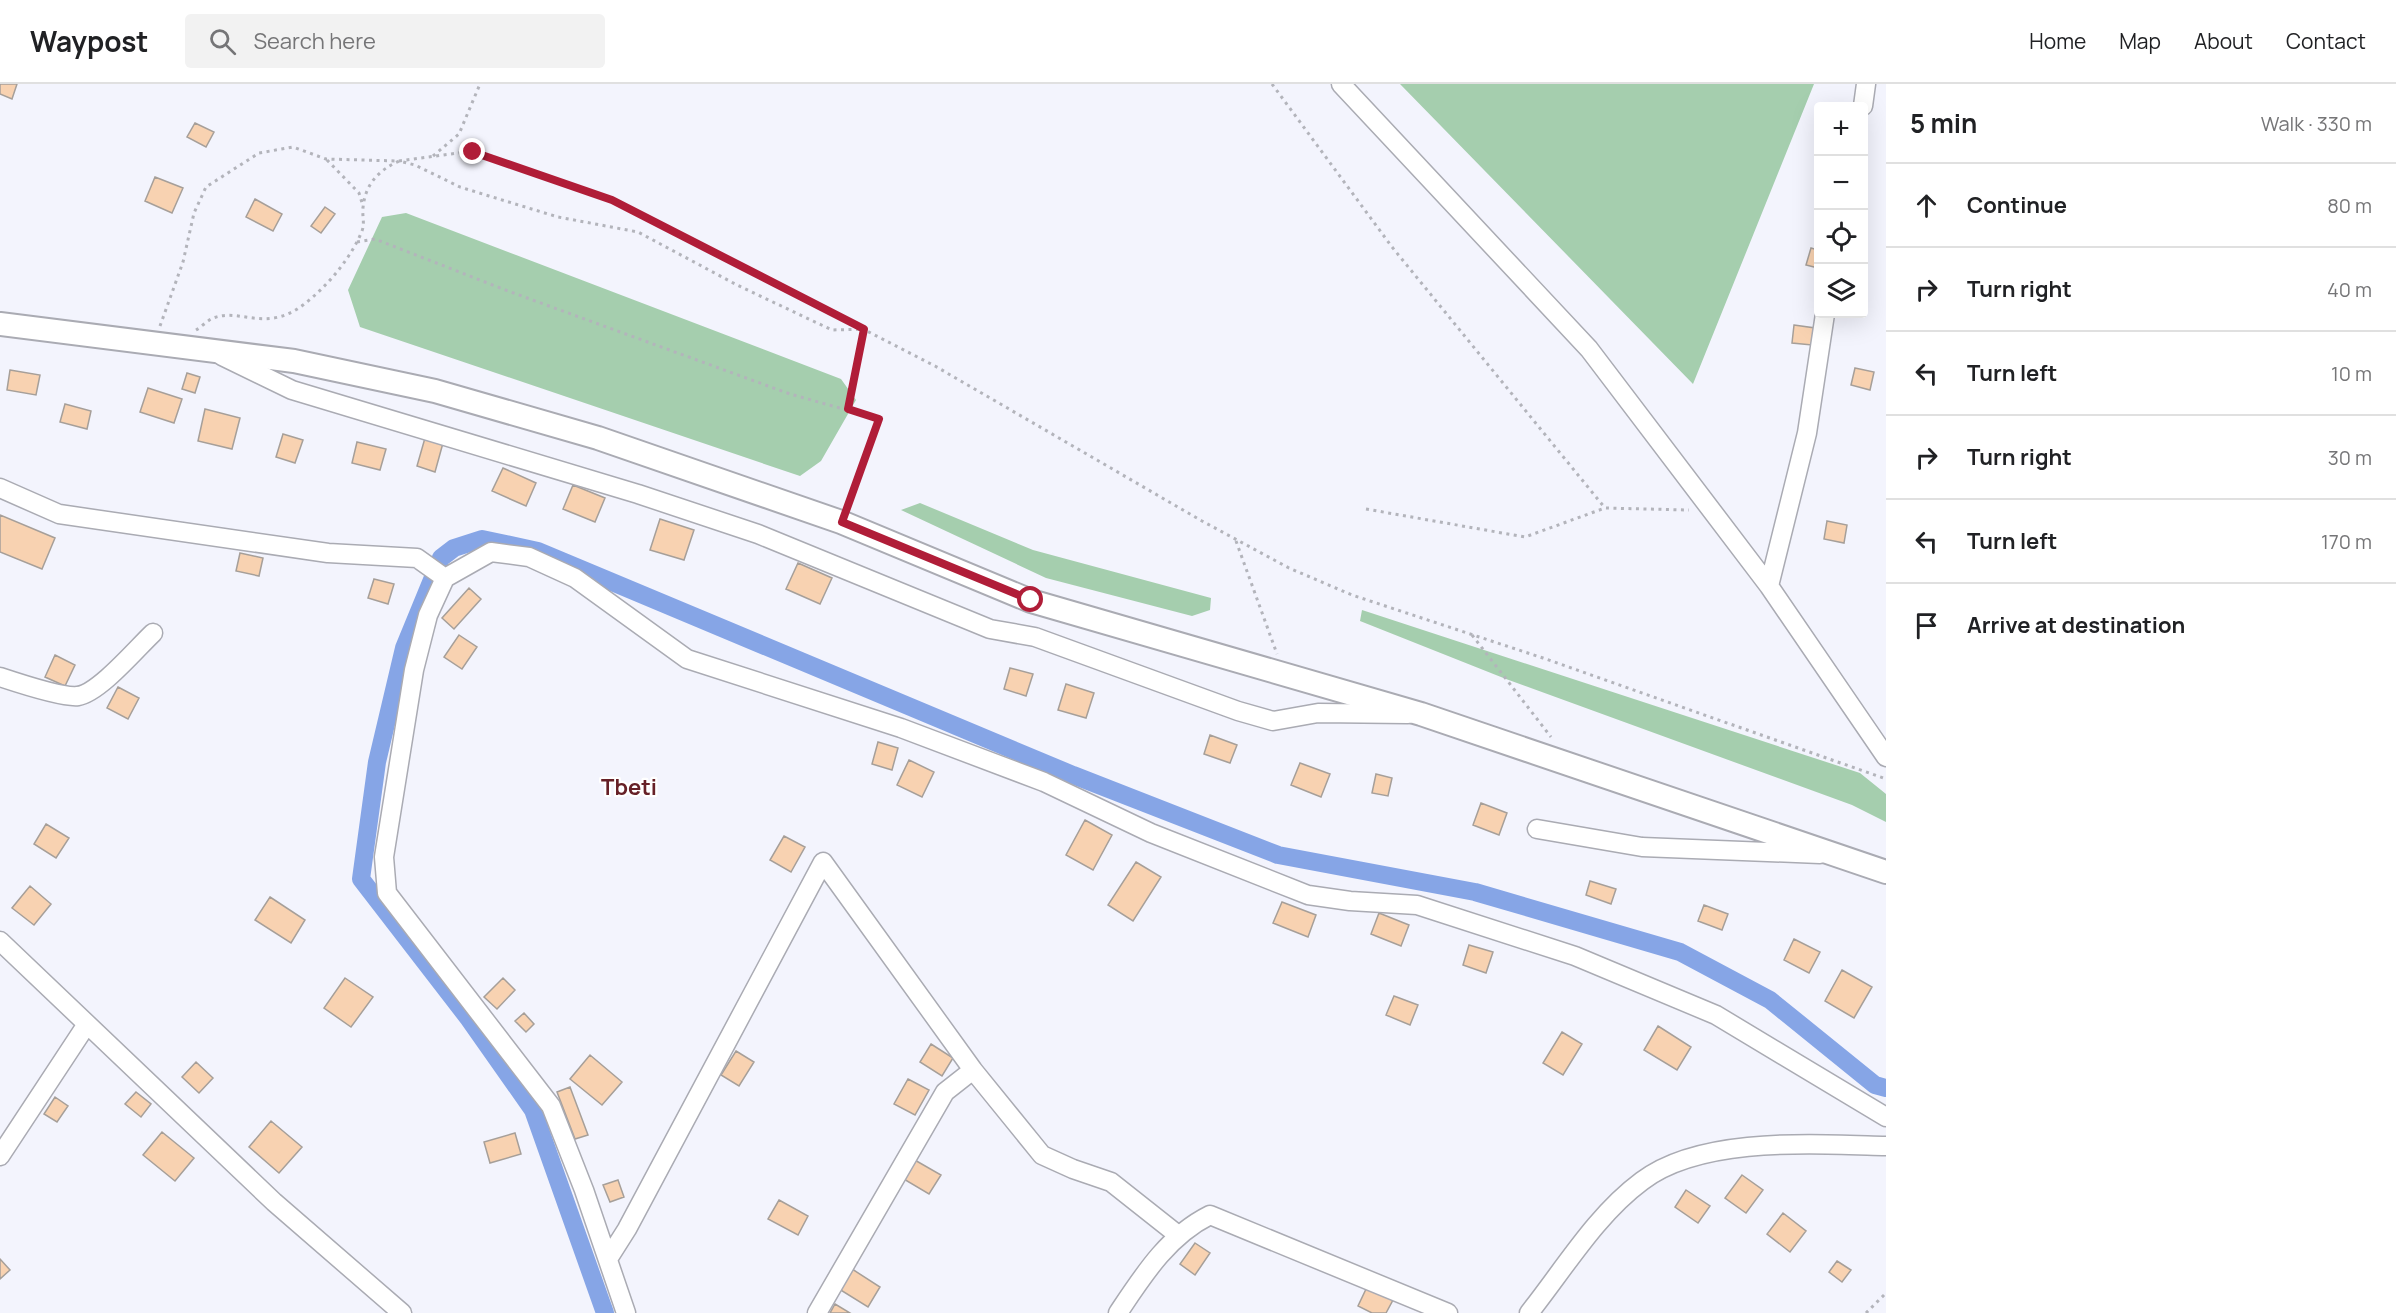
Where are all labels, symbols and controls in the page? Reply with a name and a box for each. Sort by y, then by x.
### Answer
search box [185,14,605,68]
text: Waypost [30,22,149,60]
icon: search [206,25,239,58]
text: Search here [254,26,376,56]
text: Home [2029,27,2086,55]
text: Map [2119,27,2161,55]
text: About [2194,27,2253,55]
text: Contact [2286,27,2366,55]
map controls [1814,102,1868,318]
button: + [1814,102,1868,156]
text: 5 min [1910,105,1977,141]
text: Walk · 330 m [2261,110,2372,137]
route end [459,138,485,164]
button: − [1814,156,1868,210]
icon: ahead [1910,189,1943,222]
text: Continue [1967,190,2067,220]
text: 80 m [2327,192,2372,219]
button: locate [1814,210,1868,264]
button: layers [1814,264,1868,318]
icon: right [1910,273,1943,306]
text: Turn right [1967,274,2072,304]
text: 40 m [2327,276,2372,303]
icon: left [1910,357,1943,390]
text: Turn left [1967,358,2057,388]
text: 10 m [2331,360,2372,387]
icon: right [1910,441,1943,474]
text: Turn right [1967,442,2072,472]
text: 30 m [2328,444,2372,471]
icon: left [1910,525,1943,558]
text: Turn left [1967,526,2057,556]
text: 170 m [2321,528,2372,555]
route start [1017,586,1043,612]
icon: arrive [1910,609,1943,642]
text: Arrive at destination [1967,610,2185,640]
district label: Tbeti [601,772,657,802]

